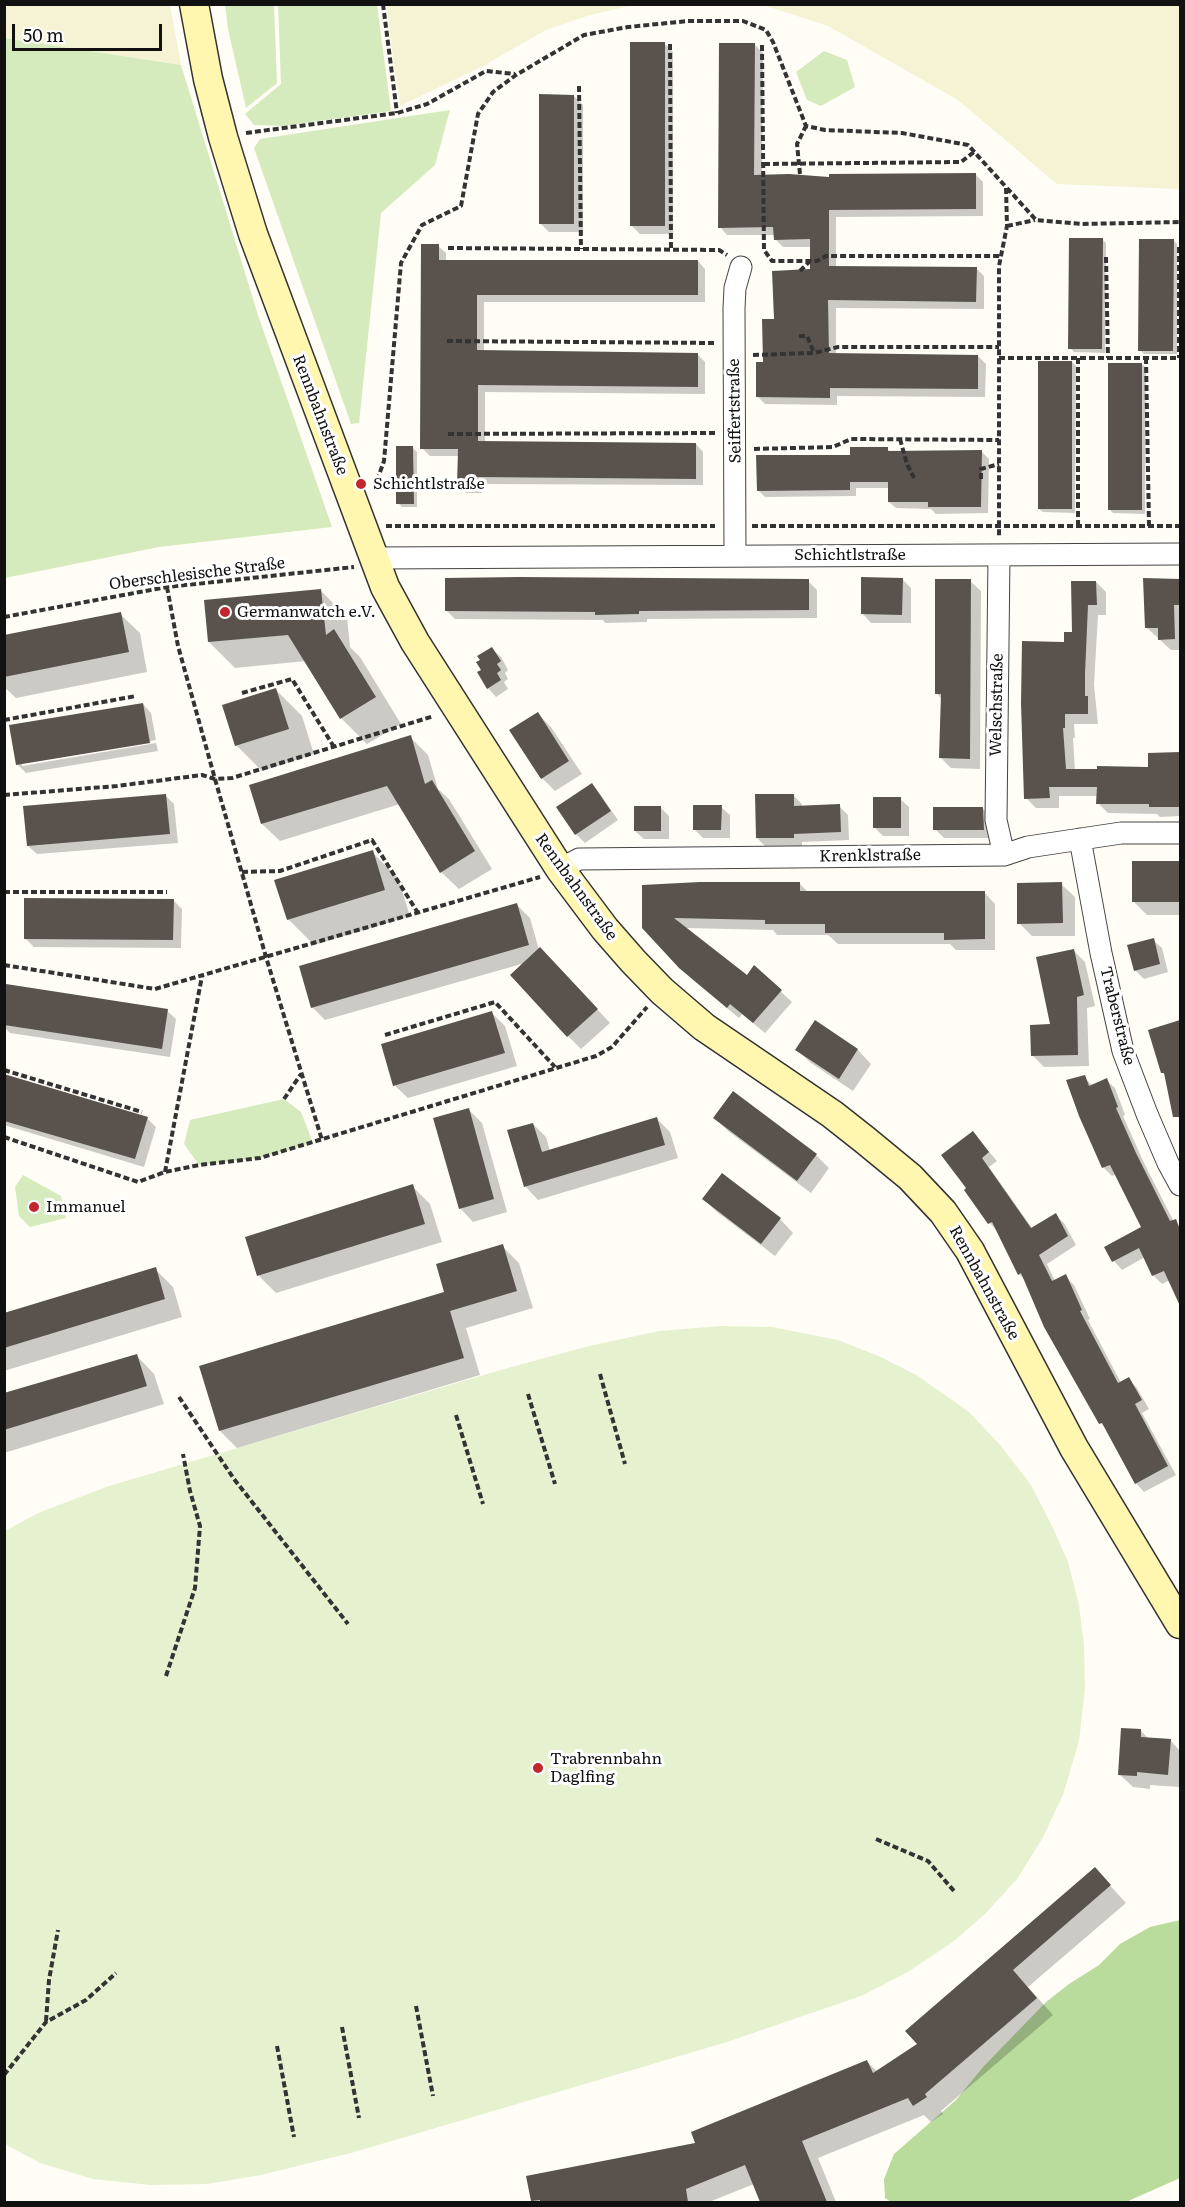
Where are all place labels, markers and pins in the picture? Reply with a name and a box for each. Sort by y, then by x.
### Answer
place label: Schichtlstraße [373,474,485,494]
marker: Schichtlstraße [354,477,368,491]
place label: Germanwatch e.V. [237,602,376,622]
marker: Germanwatch e.V. [218,605,232,619]
place label: Immanuel [46,1197,126,1217]
marker: Immanuel [27,1200,41,1214]
place label: Trabrennbahn Daglfing [550,1749,662,1787]
marker: Trabrennbahn Daglfing [531,1761,545,1775]

